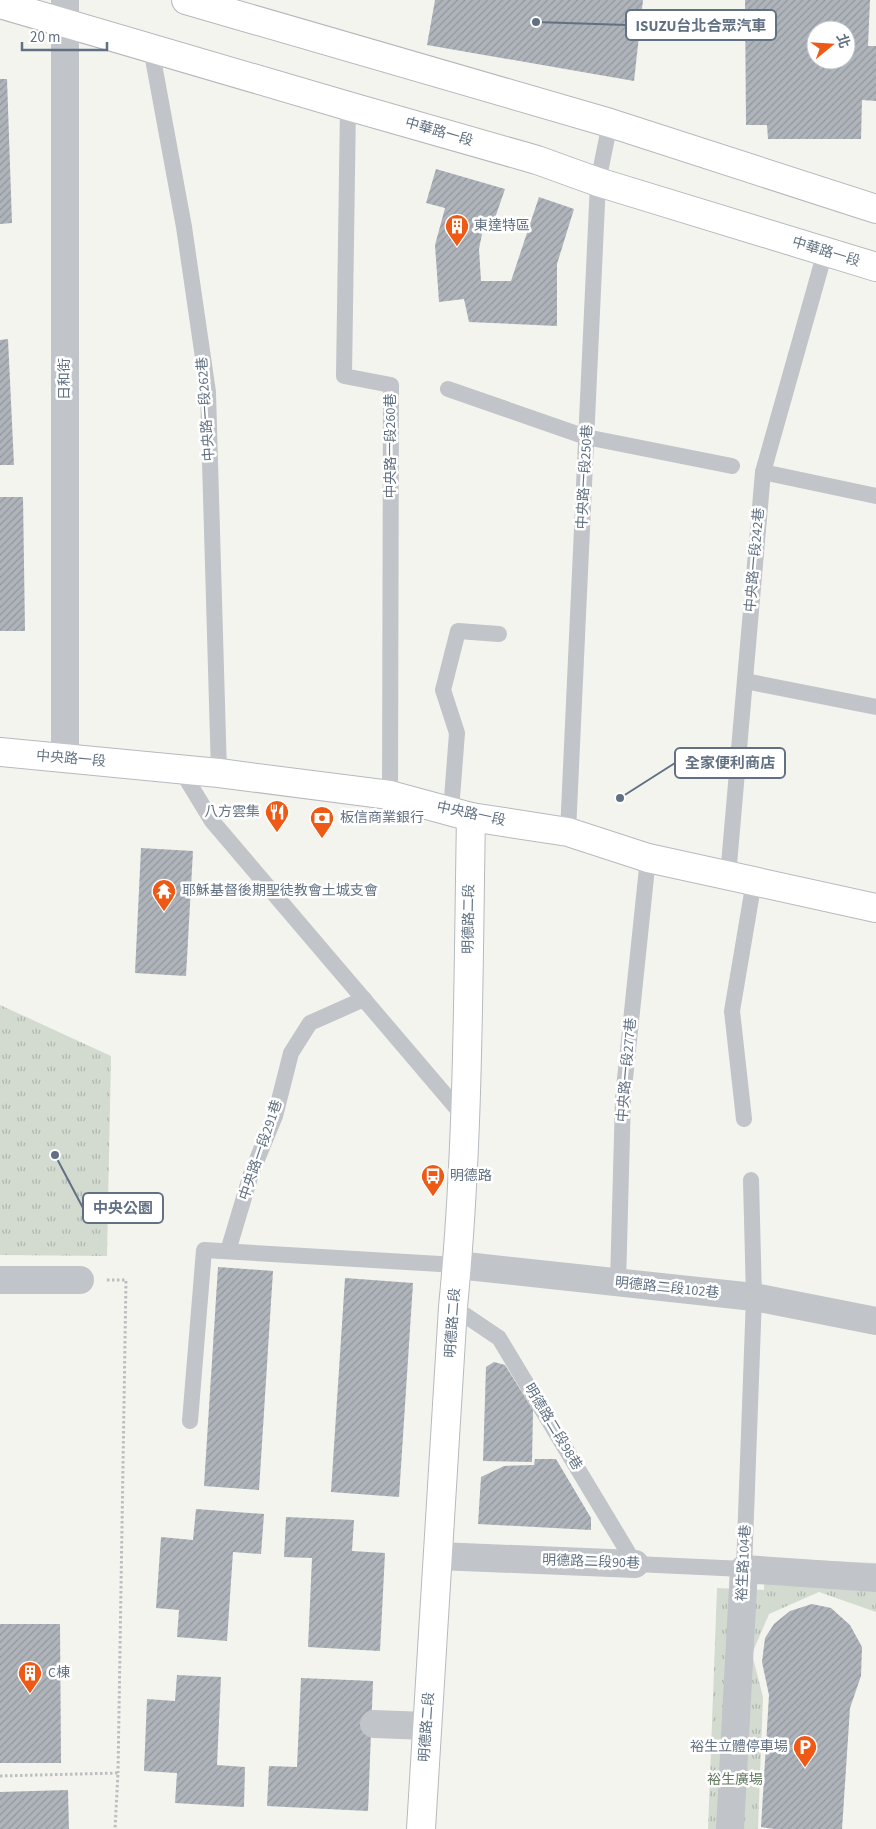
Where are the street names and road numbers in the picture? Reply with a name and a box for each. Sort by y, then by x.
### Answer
street label: 中華路一段 [403,113,475,151]
street label: 中華路一段 [790,232,862,272]
street label: 中央路一段262巷 [192,356,220,462]
street label: 日和街 [55,358,75,400]
street label: 中央路一段260巷 [381,394,401,498]
street label: 中央路一段250巷 [572,424,598,530]
street label: 中央路一段242巷 [740,507,770,613]
street label: 中央路一段 [35,746,107,772]
street label: 中央路一段 [435,797,507,831]
street label: 明德路二段 [458,884,480,954]
street label: 中央路一段277巷 [612,1017,642,1123]
street label: 中央路一段291巷 [234,1097,288,1203]
street label: 明德路二段102巷 [614,1273,720,1303]
street label: 明德路二段 [441,1287,465,1359]
street label: 明德路二段98巷 [519,1380,587,1474]
street label: 裕生路104巷 [732,1524,756,1602]
street label: 明德路二段90巷 [542,1550,640,1574]
street label: 明德路二段 [415,1691,439,1763]

